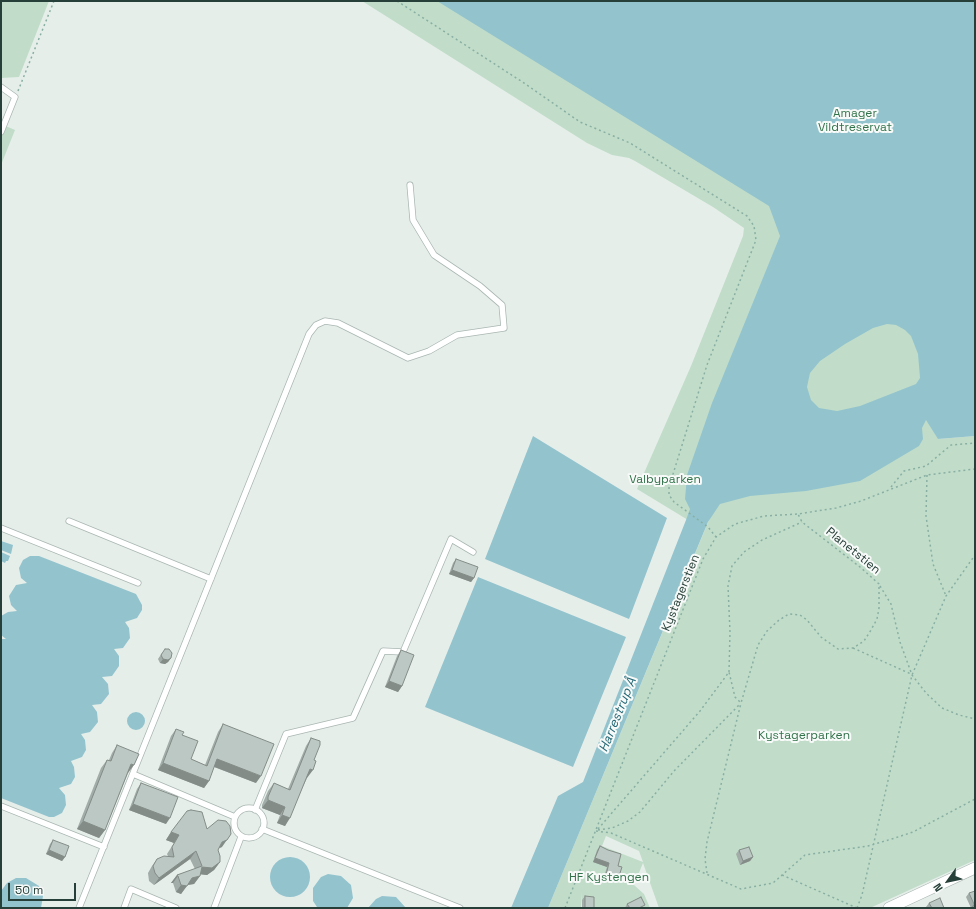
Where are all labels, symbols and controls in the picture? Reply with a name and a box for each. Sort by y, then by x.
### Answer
park label: Amager Vildtreservat [818,107,892,135]
park label: Valbyparken [629,473,701,487]
street label: Planetstien [823,525,883,577]
street label: Kystagerstien [659,553,703,633]
water label: Harrestrup Å [596,676,640,754]
park label: Kystagerparken [758,729,850,743]
north arrow [928,861,968,901]
park label: HF Kystengen [569,871,649,885]
scale bar [10,875,78,901]
text: N [930,881,946,894]
text: 50 m [15,882,43,898]

